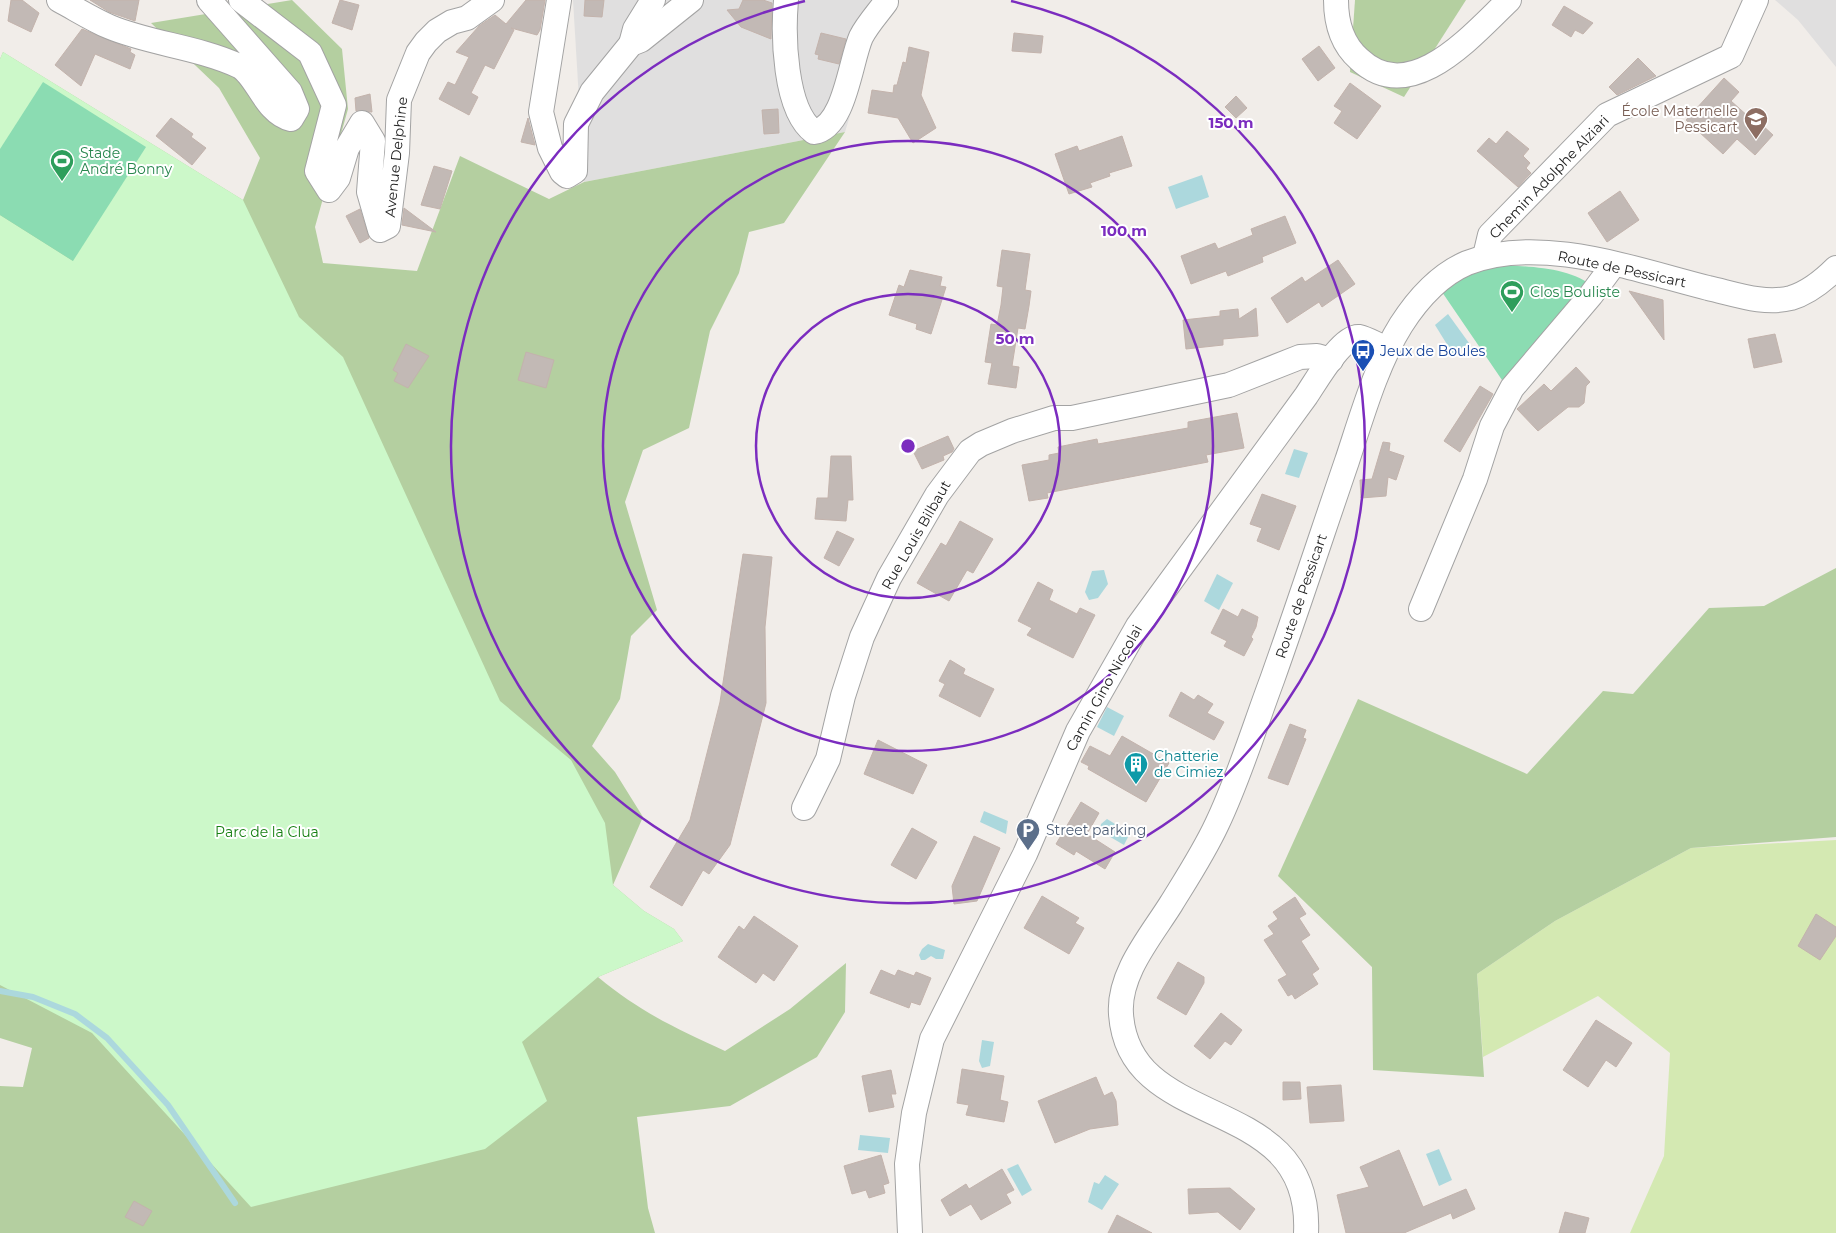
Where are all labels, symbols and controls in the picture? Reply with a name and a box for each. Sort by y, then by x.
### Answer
street label: Avenue Delphine [381,96,411,218]
place label: École Maternelle Pessicart [1621,102,1738,136]
school or university icon: École Maternelle Pessicart [1743,106,1769,140]
street label: Chemin Adolphe Alziari [1485,111,1613,243]
text: 150 m [1209,113,1253,132]
place label: Stade André Bonny [80,144,173,178]
sports icon: Stade André Bonny [49,148,75,182]
text: 100 m [1101,221,1147,240]
street label: Route de Pessicart [1556,247,1688,291]
sports icon: Clos Bouliste [1499,279,1525,313]
place label: Clos Bouliste [1530,283,1620,301]
text: 50 m [995,329,1035,348]
bus stop icon: Jeux de Boules [1350,338,1376,372]
place label: Jeux de Boules [1379,342,1486,360]
centre of rings [899,437,917,455]
street label: Rue Louis Bilbaut [877,477,955,593]
street label: Route de Pessicart [1271,531,1331,661]
street label: Camin Gino Niccolai [1062,622,1146,754]
place label: Chatterie de Cimiez [1154,747,1223,781]
building icon: Chatterie de Cimiez [1123,751,1149,785]
parking icon: Street parking [1015,817,1041,851]
place label: Street parking [1046,821,1146,839]
park label: Parc de la Clua [215,823,319,841]

